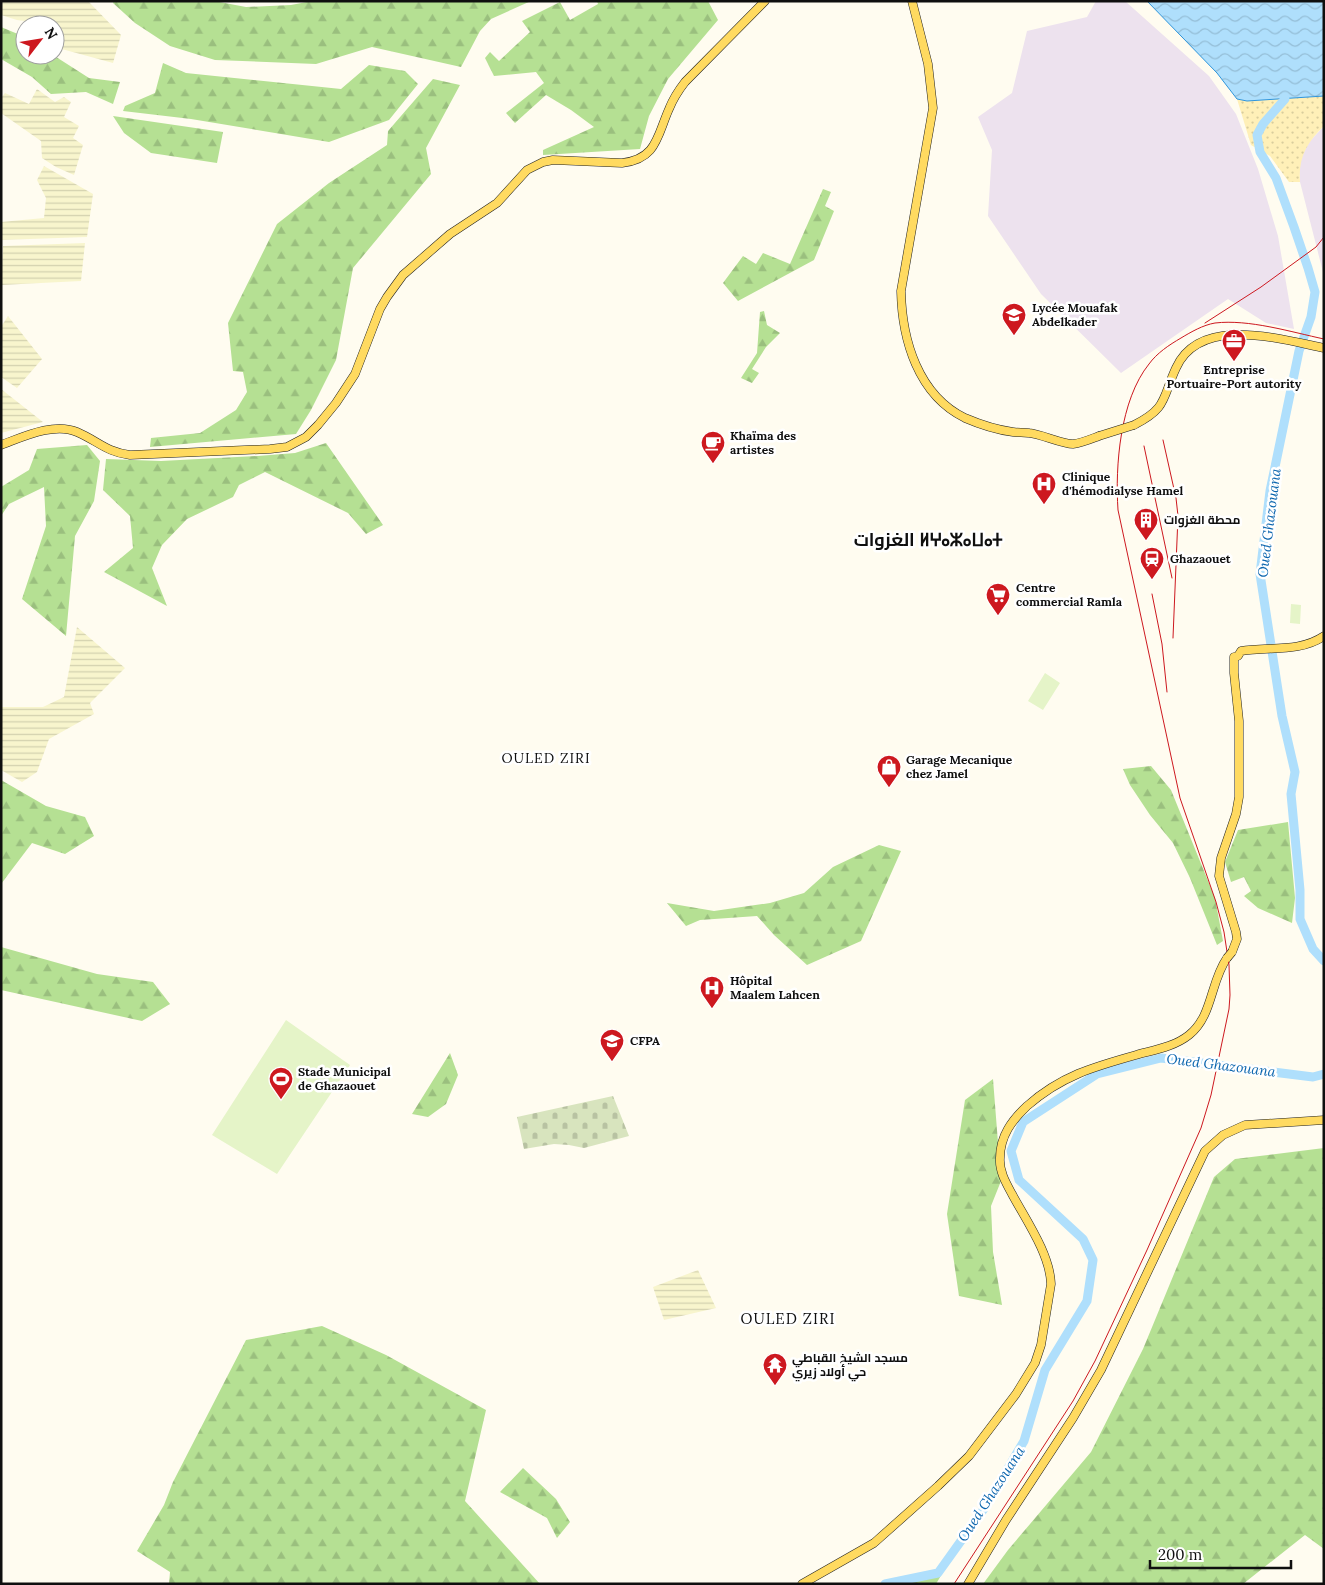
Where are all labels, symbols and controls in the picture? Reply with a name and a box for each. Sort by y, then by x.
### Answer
north arrow [15,15,65,65]
text: N [41,24,62,43]
place label: Lycée Mouafak Abdelkader [1032,300,1118,329]
school or university icon: Lycée Mouafak Abdelkader [1001,302,1027,336]
office icon: Entreprise Portuaire-Port autority [1221,328,1247,362]
place label: Entreprise Portuaire-Port autority [1167,362,1302,391]
place label: Khaïma des artistes [730,428,796,457]
cafe icon: Khaïma des artistes [700,430,726,464]
water label: Oued Ghazouana [1253,467,1285,579]
place label: Clinique d'hémodialyse Hamel [1062,469,1184,498]
hospital icon: Clinique d'hémodialyse Hamel [1031,471,1057,505]
building icon: محطة الغزوات [1133,507,1159,541]
place label: محطة الغزوات [1164,512,1240,528]
district label: الغزوات ⵍⵖⴰⵣⴰⵡⴰⵜ [854,528,1002,551]
station icon: Ghazaouet [1139,546,1165,580]
place label: Ghazaouet [1170,551,1232,566]
place label: Centre commercial Ramla [1016,580,1123,609]
supermarket icon: Centre commercial Ramla [985,582,1011,616]
district label: OULED ZIRI [501,749,591,767]
place label: Garage Mecanique chez Jamel [906,752,1013,781]
shop icon: Garage Mecanique chez Jamel [876,754,902,788]
place label: Hôpital Maalem Lahcen [730,973,820,1002]
hospital icon: Hôpital Maalem Lahcen [699,975,725,1009]
school or university icon: CFPA [599,1028,625,1062]
place label: CFPA [630,1033,660,1048]
water label: Oued Ghazouana [1165,1049,1277,1081]
place label: Stade Municipal de Ghazaouet [298,1064,391,1093]
sports icon: Stade Municipal de Ghazaouet [268,1066,294,1100]
district label: OULED ZIRI [741,1309,835,1328]
place label: مسجد الشيخ القباطي حي أولاد زيري [792,1350,908,1382]
temple icon: مسجد الشيخ القباطي حي أولاد زيري [762,1352,788,1386]
water label: Oued Ghazouana [954,1443,1029,1545]
scale bar [1150,1538,1291,1570]
text: 200 m [1158,1545,1202,1564]

